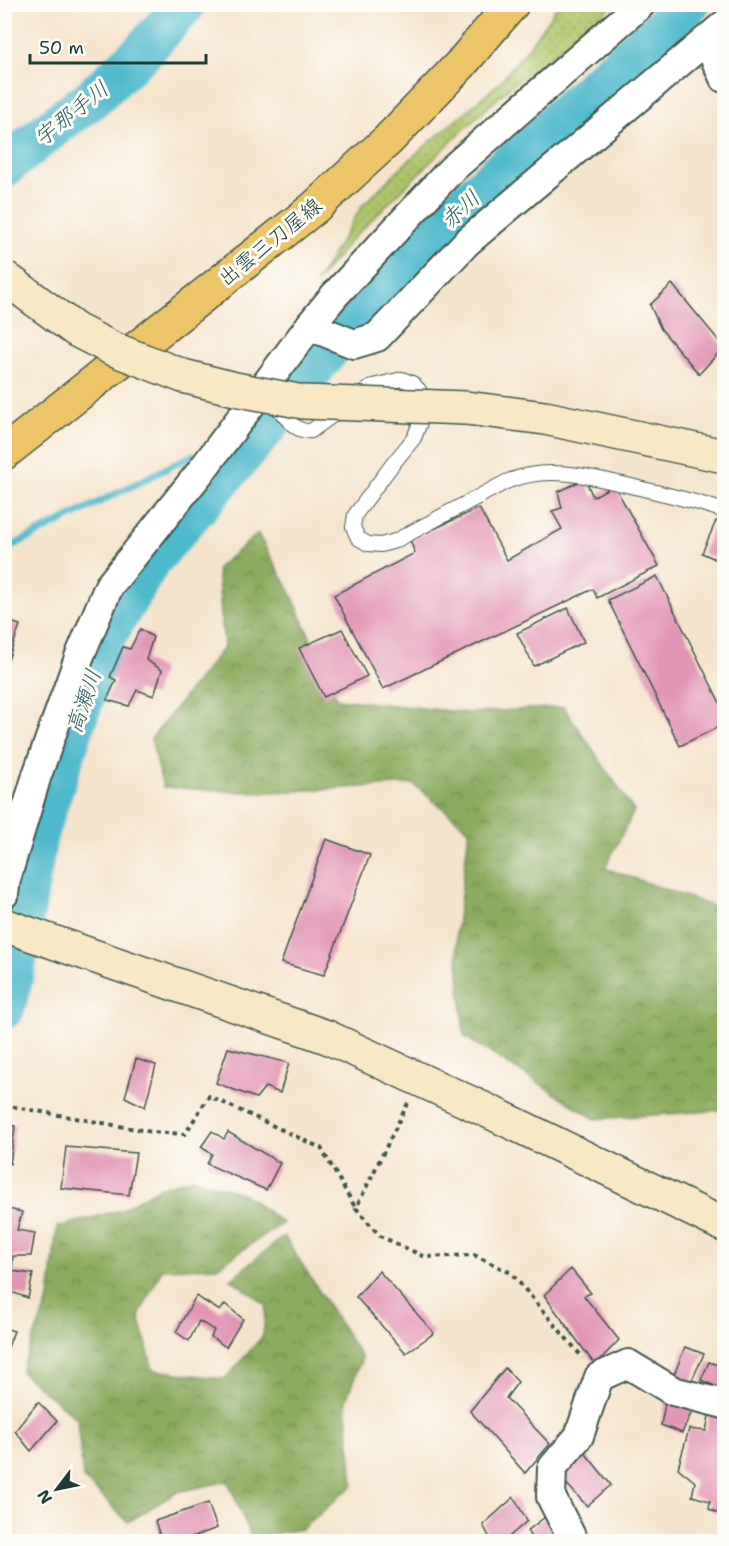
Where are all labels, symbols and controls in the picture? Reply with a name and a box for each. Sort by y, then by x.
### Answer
scale bar [30,27,206,65]
text: 50 m [39,36,84,60]
water label: 宇那手川 [28,74,115,152]
water label: 赤川 [434,184,486,235]
street label: 出雲三刀屋線 [212,191,328,293]
water label: 高瀬川 [59,665,108,737]
north arrow [27,1459,87,1519]
text: N [32,1486,57,1508]

